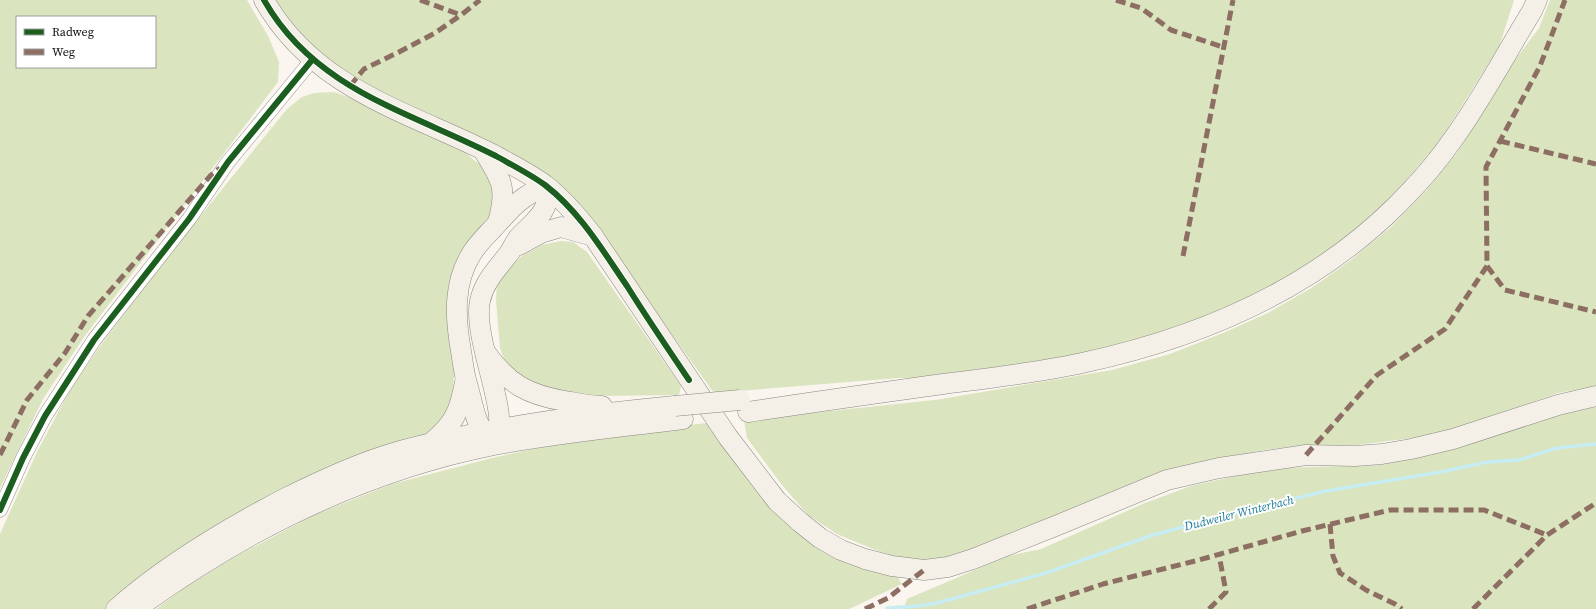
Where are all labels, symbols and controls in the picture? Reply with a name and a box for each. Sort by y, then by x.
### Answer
legend [16,16,156,68]
text: Radweg [52,24,94,40]
text: Weg [52,44,75,60]
water label: Dudweiler Winterbach [1182,492,1296,535]

